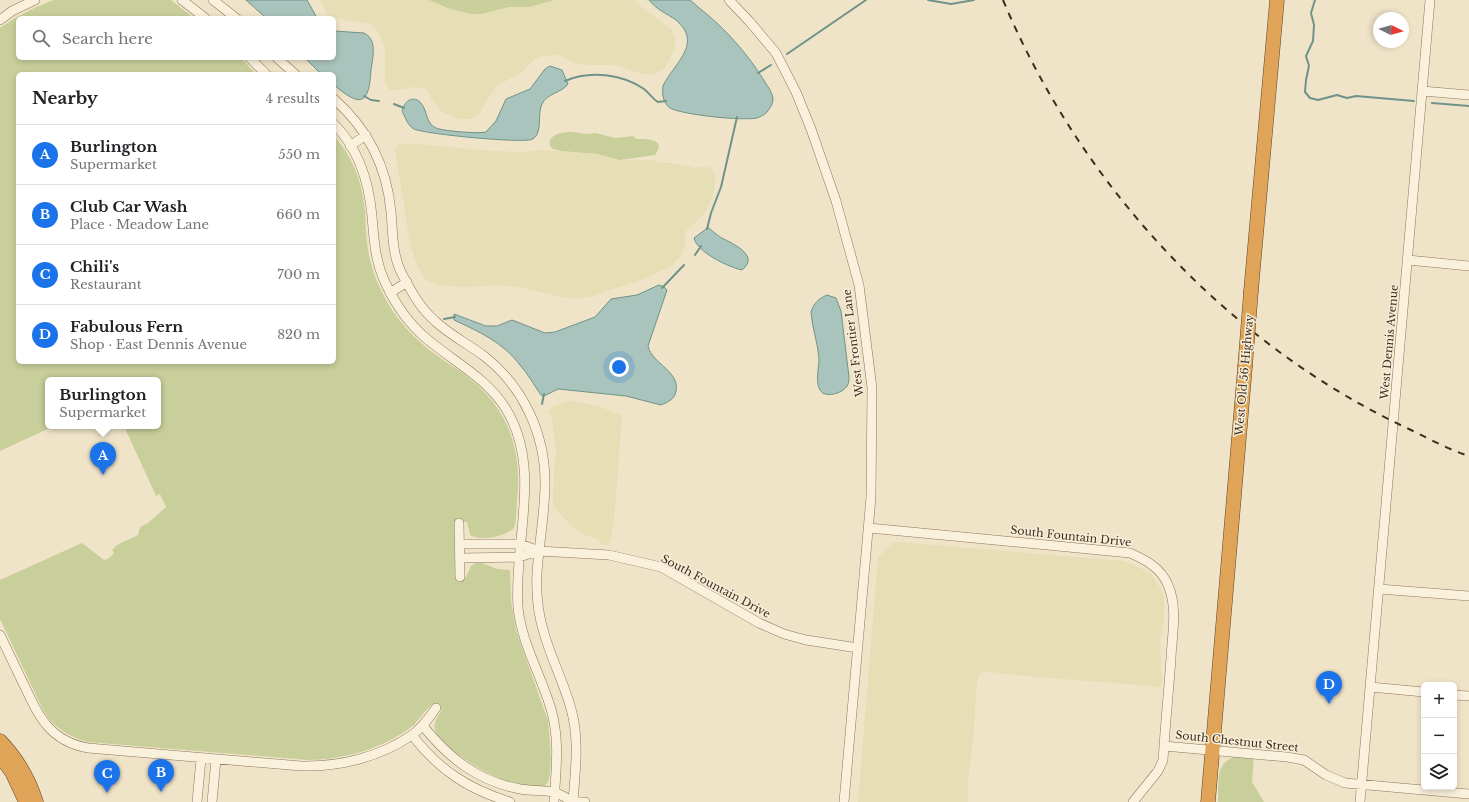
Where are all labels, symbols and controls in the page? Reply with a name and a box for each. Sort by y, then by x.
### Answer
north arrow [1373,12,1409,48]
search box [16,16,336,60]
icon: search [30,27,52,49]
text: Search here [62,29,153,48]
text: Nearby [32,88,98,109]
text: 4 results [266,90,320,107]
text: Burlington [70,137,157,156]
text: A [40,146,50,163]
text: 550 m [278,146,320,163]
text: Supermarket [70,156,157,173]
text: Club Car Wash [70,197,187,216]
text: B [40,206,50,223]
text: 660 m [276,206,320,223]
text: Place · Meadow Lane [70,216,209,233]
text: Chili's [70,257,119,276]
text: C [40,266,50,283]
text: 700 m [277,266,320,283]
text: Restaurant [70,276,142,293]
street label: West Dennis Avenue [1377,284,1401,401]
street label: West Frontier Lane [839,288,867,399]
street label: West Old 56 Highway [1232,314,1256,437]
text: Fabulous Fern [70,317,183,336]
text: D [39,326,51,343]
text: 820 m [277,326,320,343]
text: Shop · East Dennis Avenue [70,336,247,353]
your location [609,357,629,377]
popup [45,377,161,429]
text: Burlington [59,385,147,404]
text: Supermarket [59,404,146,421]
pin: A [90,442,116,475]
street label: South Fountain Drive [1010,523,1132,549]
street label: South Fountain Drive [659,551,773,621]
pin: D [1316,671,1342,704]
map controls [1421,682,1457,790]
button: + [1421,682,1457,718]
button: − [1421,718,1457,754]
street label: South Chestnut Street [1175,728,1300,755]
button: layers [1421,754,1457,790]
pin: B [148,759,174,792]
pin: C [94,760,120,793]

